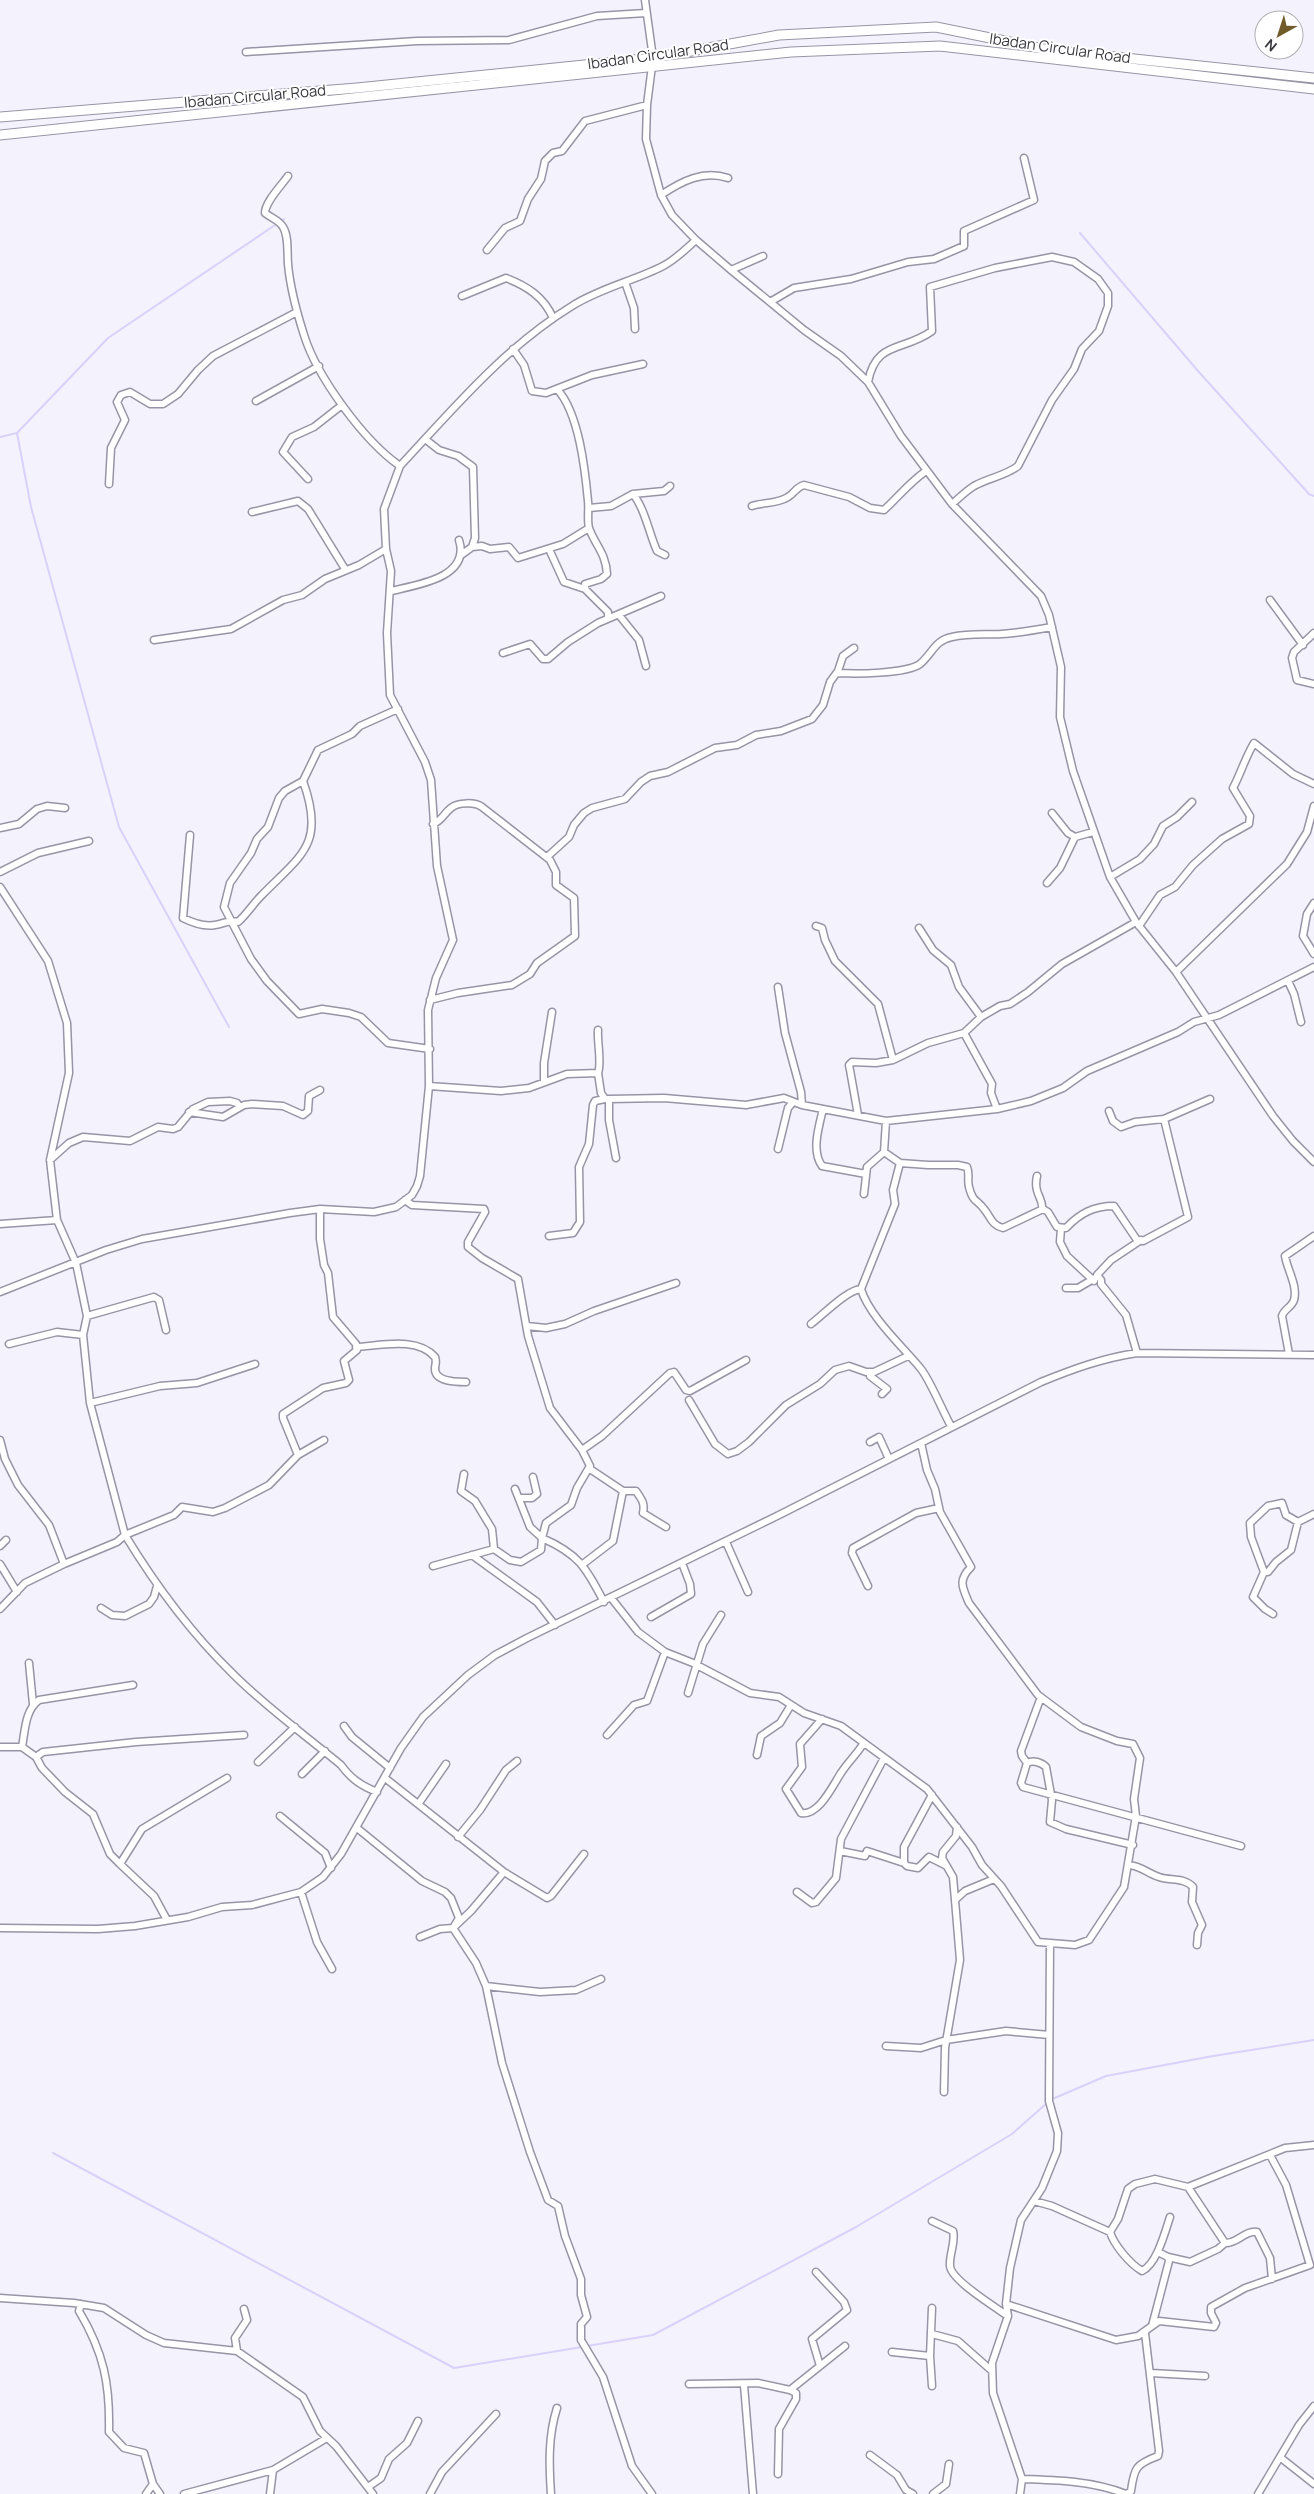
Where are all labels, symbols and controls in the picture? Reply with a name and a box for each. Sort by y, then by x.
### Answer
north arrow [1254,10,1304,60]
street label: Ibadan Circular Road [988,28,1132,68]
street label: Ibadan Circular Road [586,34,730,74]
text: N [1261,35,1280,56]
street label: Ibadan Circular Road [183,79,327,113]

